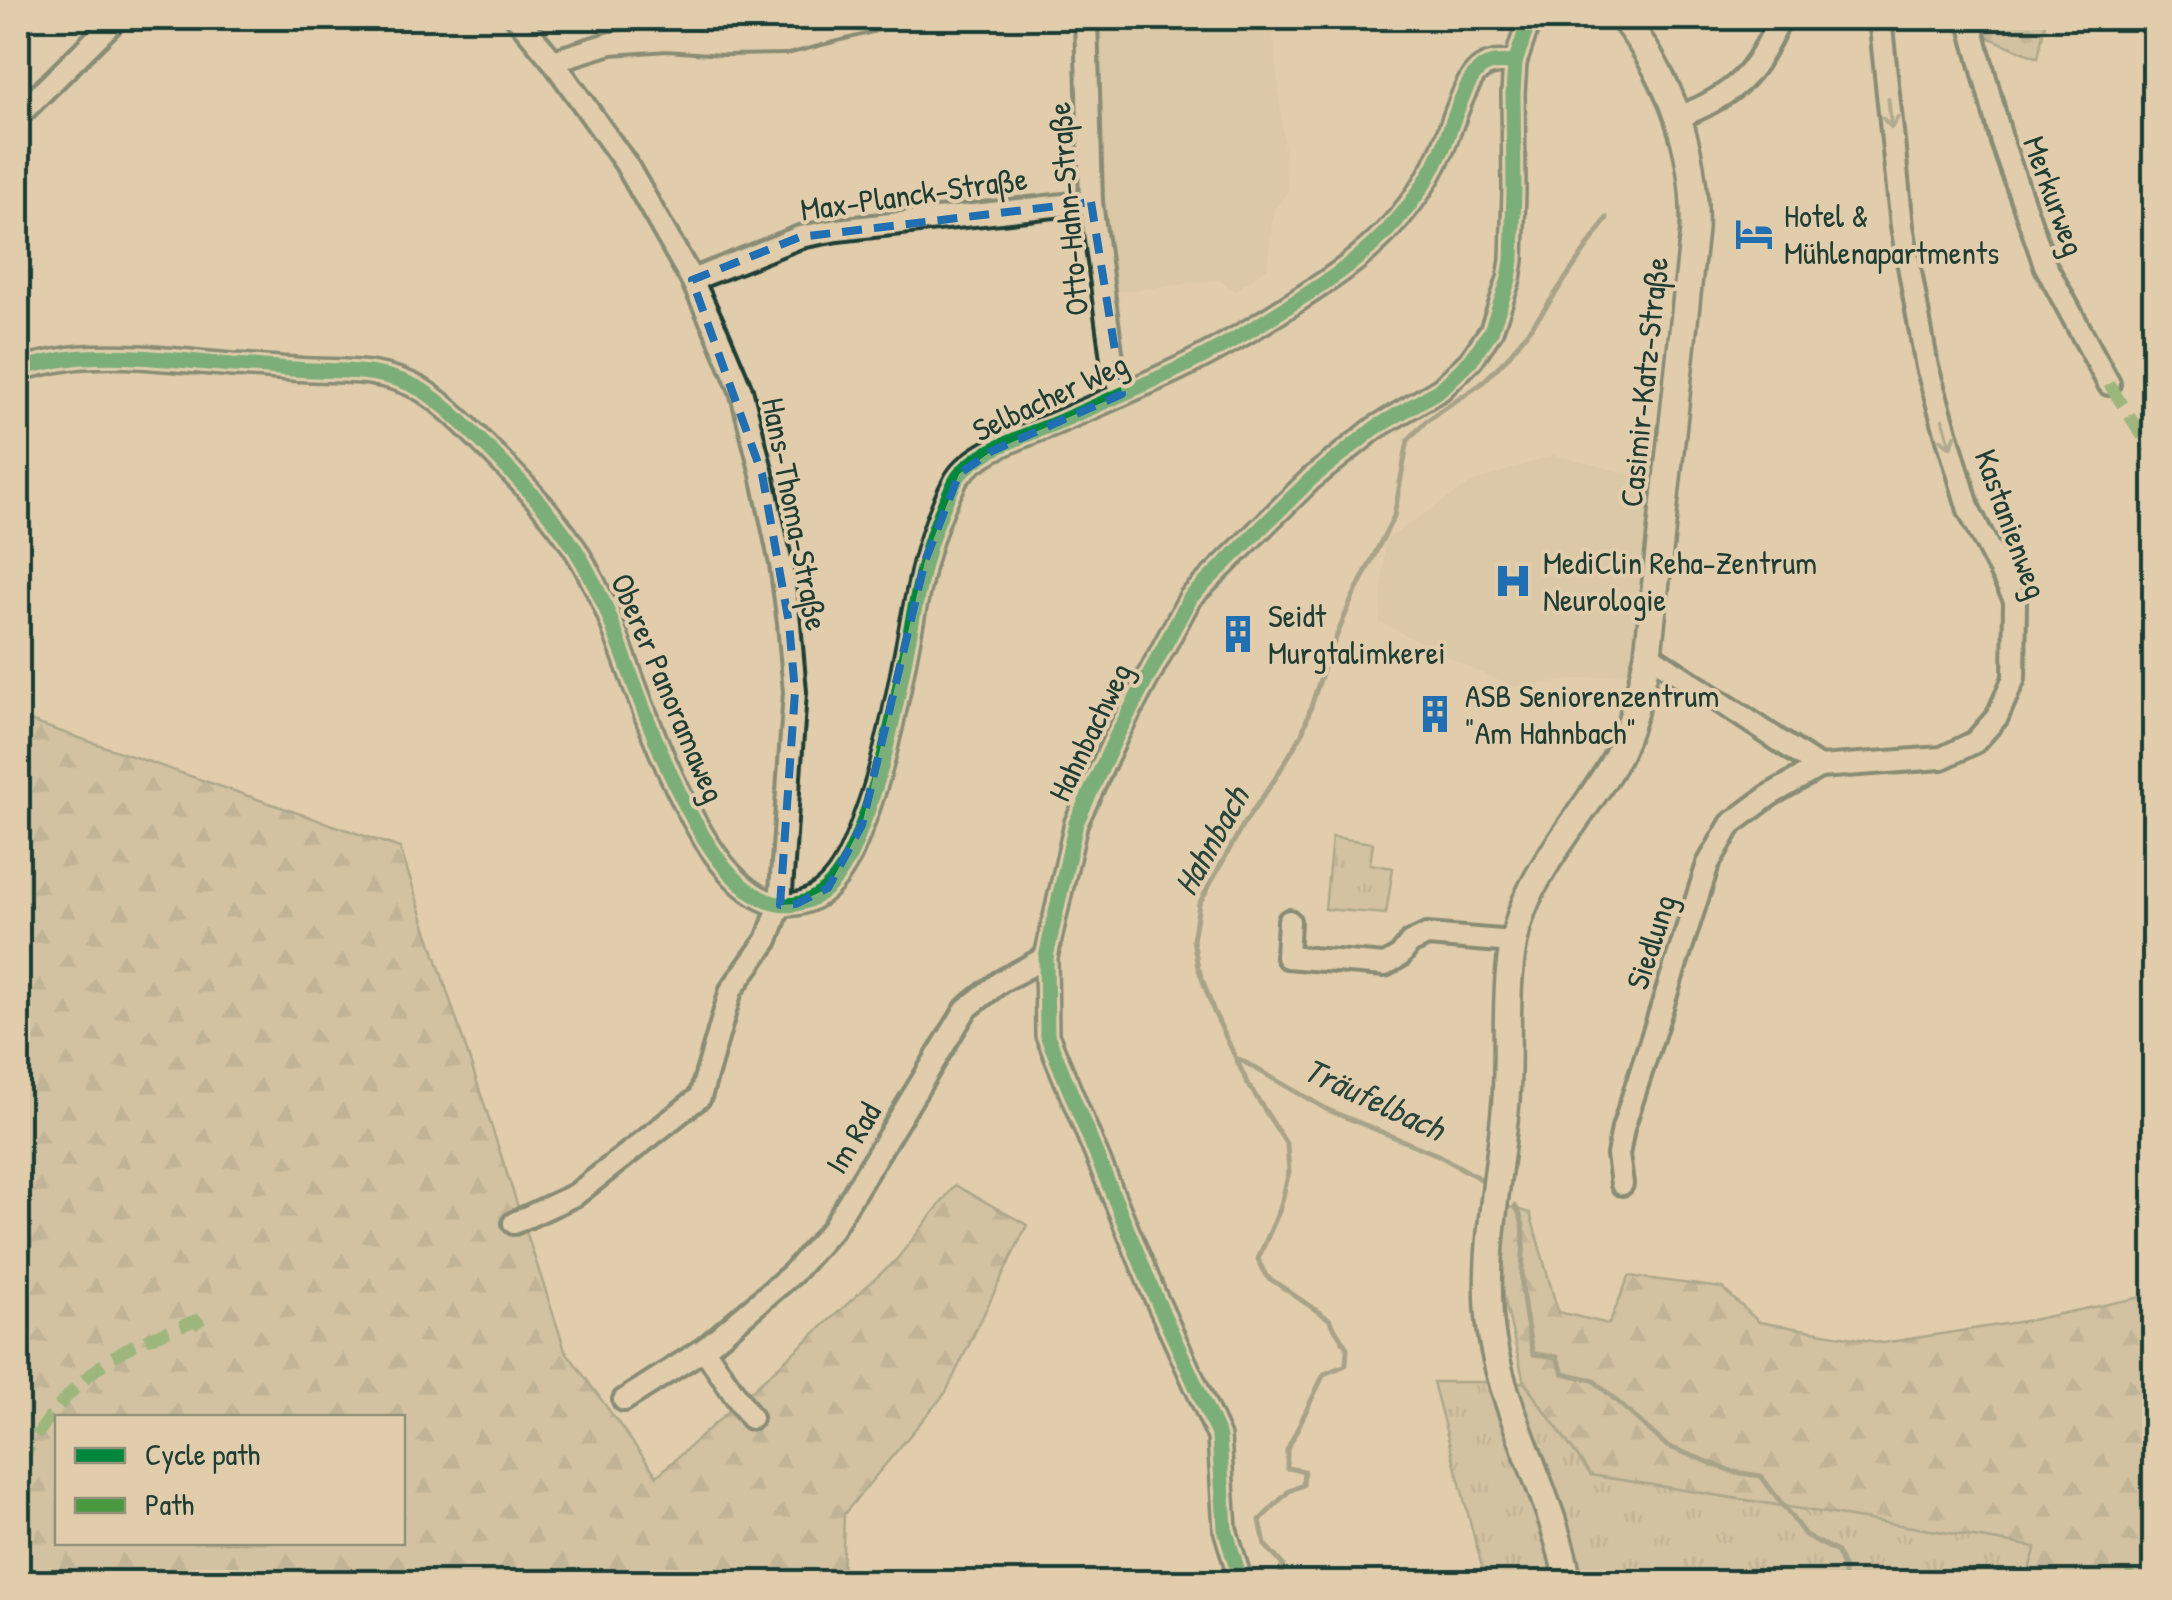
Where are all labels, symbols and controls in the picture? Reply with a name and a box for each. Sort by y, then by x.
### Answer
one-way arrow [1881,98,1900,130]
street label: Otto-Hahn-Straße [1037,100,1098,318]
street label: Merkurweg [2013,130,2096,262]
street label: Max-Planck-Straße [798,156,1030,231]
place label: Hotel & Mühlenapartments [1784,194,1999,274]
hotel icon: Hotel & Mühlenapartments [1733,213,1775,255]
street label: Casimir-Katz-Straße [1609,255,1678,509]
street label: Selbacher Weg [965,342,1134,451]
street label: Hans-Thoma-Straße [752,394,839,634]
one-way arrow [1939,418,1957,449]
street label: Kastanienweg [1965,443,2058,604]
place label: MediClin Reha-Zentrum Neurologie [1543,541,1817,621]
hospital icon: MediClin Reha-Zentrum Neurologie [1492,560,1534,602]
street label: Oberer Panoramaweg [601,567,736,809]
place label: Seidt Murgtalimkerei [1268,594,1446,674]
building icon: Seidt Murgtalimkerei [1217,613,1259,655]
street label: Hahnbachweg [1038,655,1141,808]
place label: ASB Seniorenzentrum "Am Hahnbach" [1465,674,1719,754]
building icon: ASB Seniorenzentrum "Am Hahnbach" [1414,693,1456,735]
water label: Hahnbach [1162,776,1261,903]
street label: Siedlung [1615,889,1686,995]
water label: Träufelbach [1296,1046,1454,1152]
street label: Im Rad [815,1094,891,1181]
legend [55,1415,405,1545]
text: Cycle path [145,1434,260,1474]
text: Path [145,1484,194,1524]

